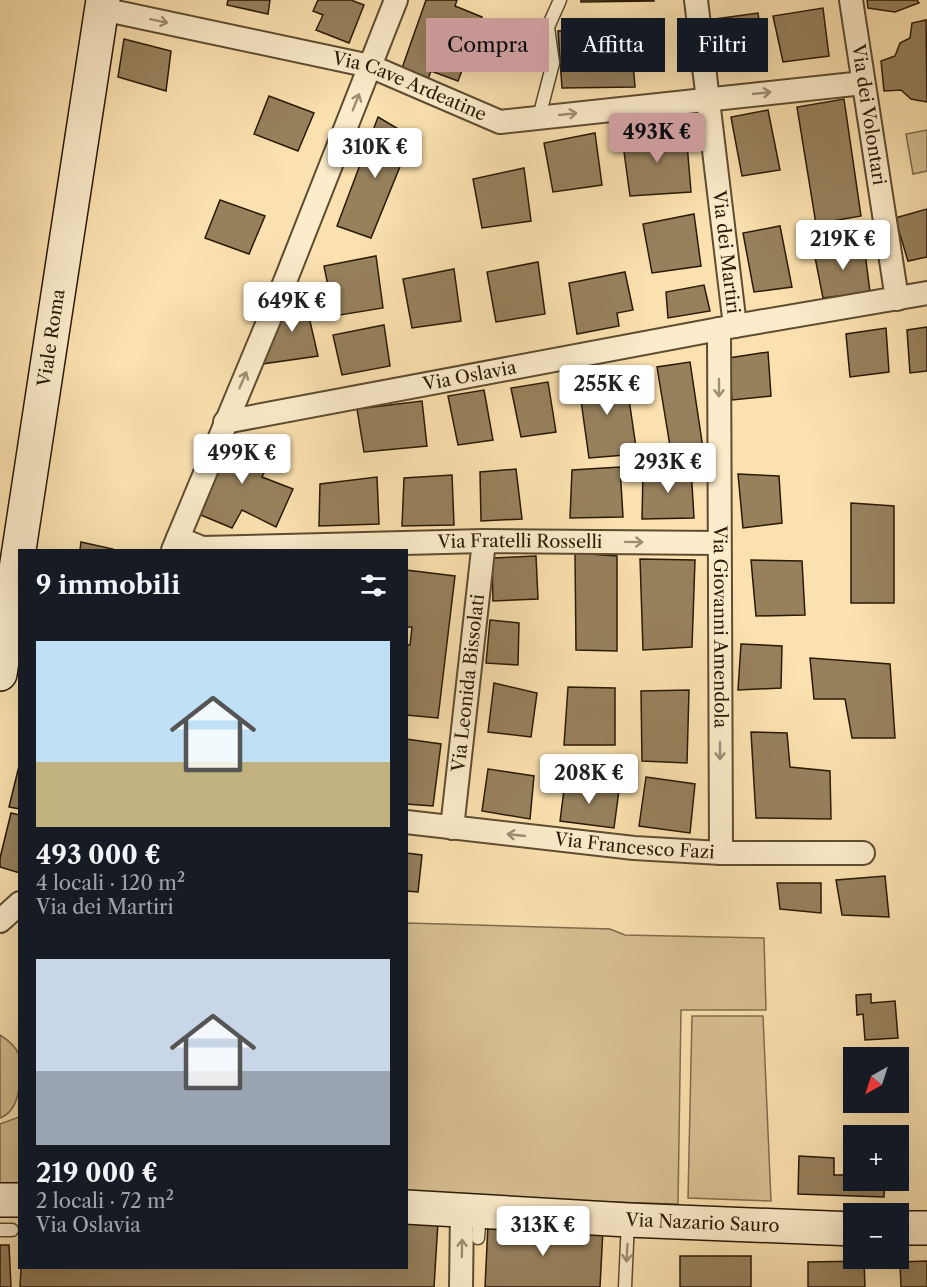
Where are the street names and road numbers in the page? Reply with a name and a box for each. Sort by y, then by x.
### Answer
street label: Via dei Volontari [847,42,890,187]
street label: Via Cave Ardeatine [330,47,490,126]
street label: Via dei Martiri [708,188,745,316]
street label: Viale Roma [33,287,70,389]
street label: Via Oslavia [420,356,519,396]
street label: Via Giovanni Amendola [709,525,732,729]
street label: Via Fratelli Rosselli [436,530,603,553]
street label: Via Leonida Bissolati [447,592,489,774]
street label: Via Francesco Fazi [553,828,716,864]
street label: Via Nazario Sauro [624,1209,780,1237]

